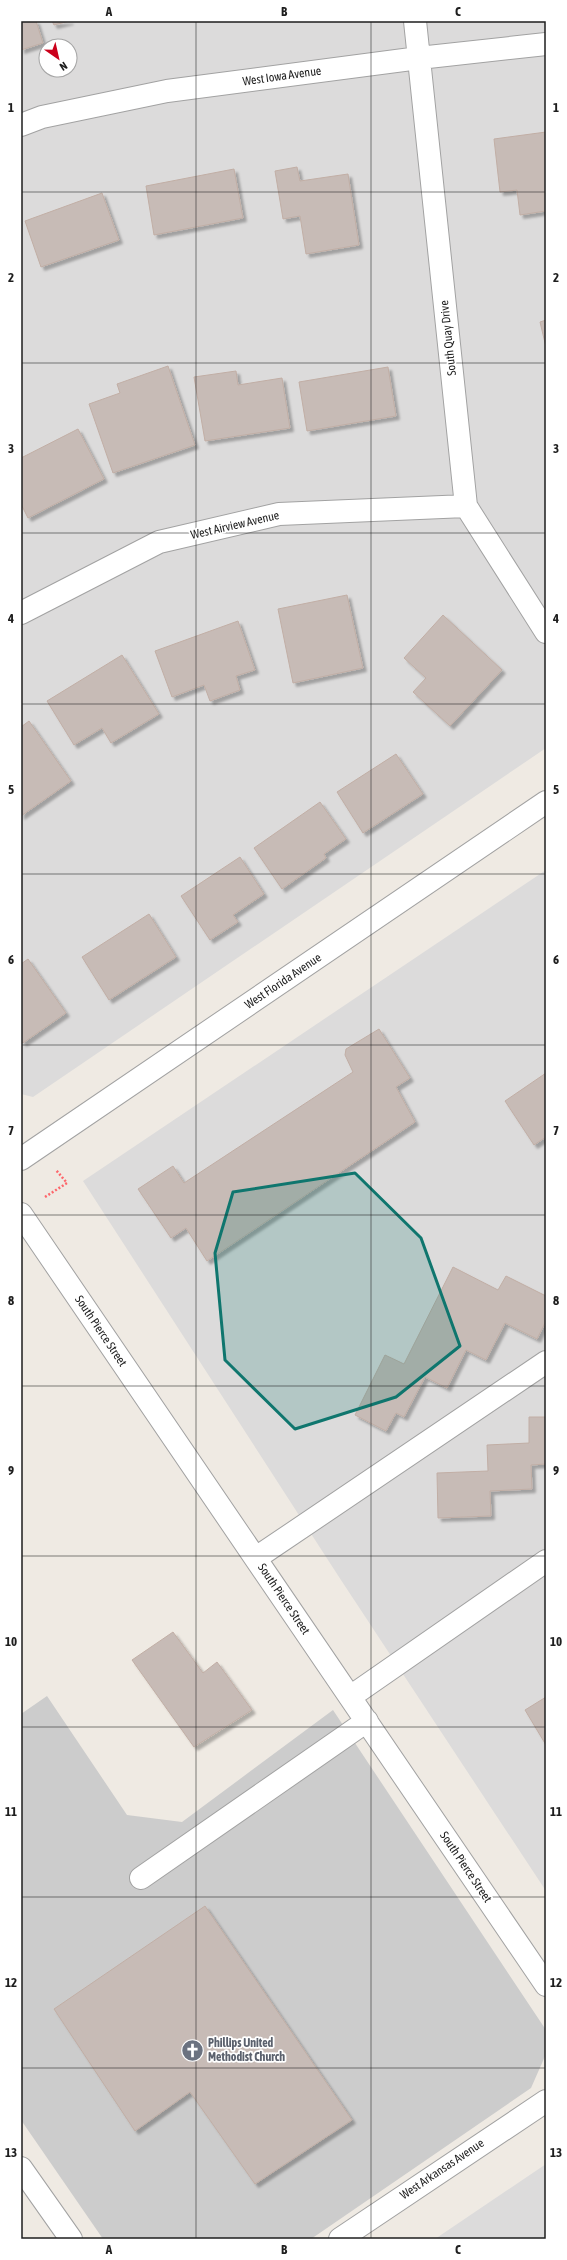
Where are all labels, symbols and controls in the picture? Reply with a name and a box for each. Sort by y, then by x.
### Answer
text: A [105,4,113,19]
text: B [281,4,288,19]
text: C [455,4,461,19]
north arrow [38,38,78,78]
text: N [58,59,70,73]
street label: West Iowa Avenue [242,64,322,88]
text: 1 [8,100,14,115]
text: 1 [553,100,559,115]
text: 2 [8,270,14,285]
text: 2 [553,270,559,285]
street label: South Quay Drive [437,300,459,376]
text: 3 [8,441,14,456]
text: 3 [553,441,559,456]
street label: West Airview Avenue [189,508,281,542]
text: 4 [7,611,14,626]
text: 4 [552,611,559,626]
text: 5 [8,782,14,797]
text: 5 [553,782,559,797]
street label: West Florida Avenue [242,950,324,1012]
text: 6 [8,952,14,967]
text: 6 [553,952,559,967]
text: 7 [8,1123,14,1138]
text: 7 [553,1123,559,1138]
text: 8 [8,1293,14,1308]
street label: South Pierce Street [72,1293,130,1370]
text: 8 [553,1293,559,1308]
text: 9 [8,1463,14,1478]
text: 9 [553,1463,559,1478]
street label: South Pierce Street [255,1561,313,1638]
text: 10 [5,1634,17,1649]
text: 10 [550,1634,562,1649]
text: 11 [5,1804,17,1819]
text: 11 [550,1804,562,1819]
street label: South Pierce Street [437,1829,495,1906]
text: 12 [5,1975,17,1990]
text: 12 [550,1975,562,1990]
place label: Phillips United Methodist Church [208,2036,285,2064]
church icon: Phillips United Methodist Church [180,2037,206,2063]
street label: West Arkansas Avenue [397,2136,487,2202]
text: 13 [5,2145,17,2160]
text: 13 [550,2145,562,2160]
text: A [105,2242,113,2257]
text: B [281,2242,288,2257]
text: C [455,2242,461,2257]

